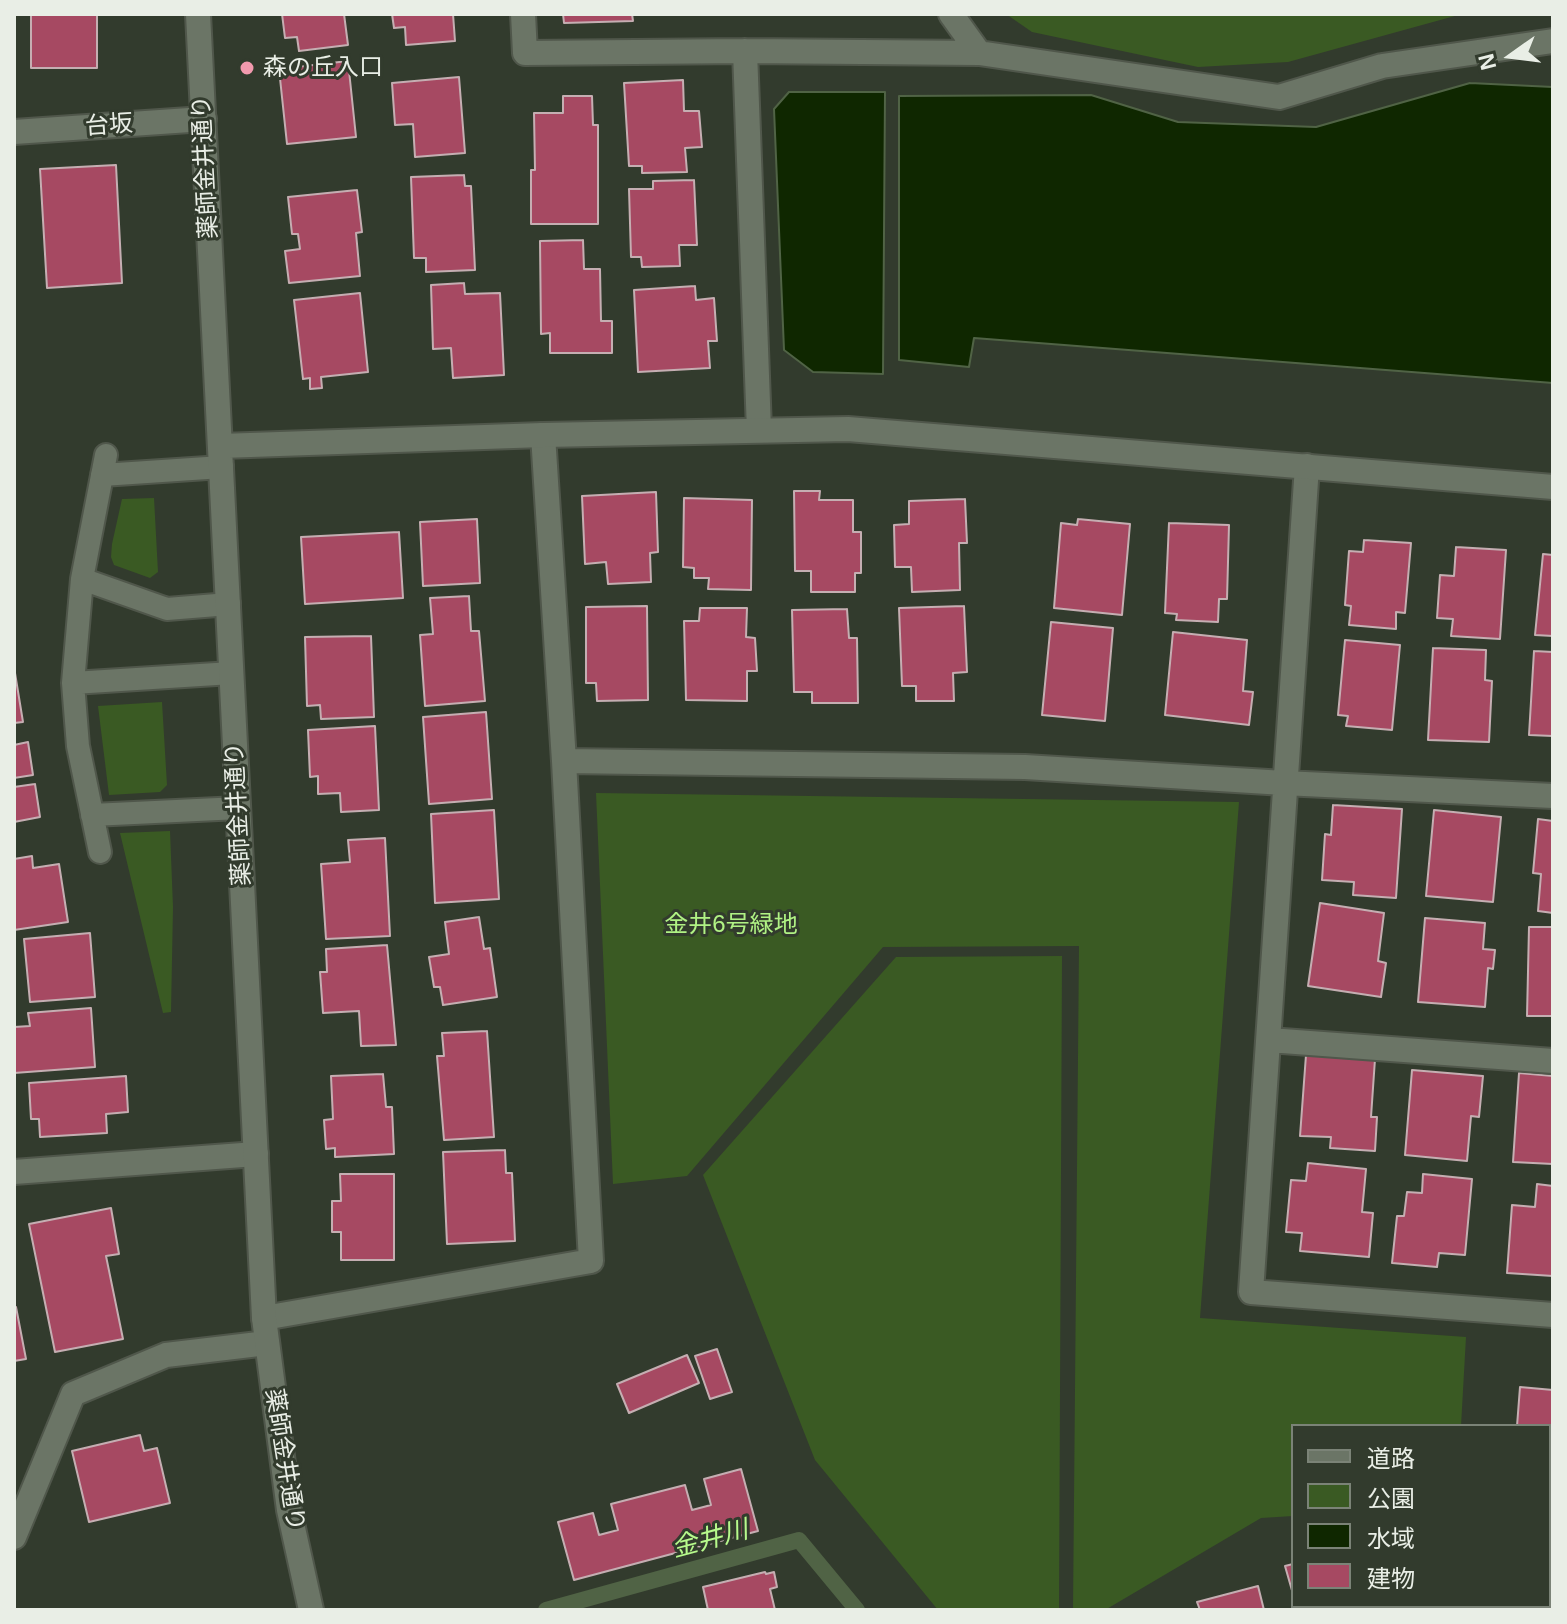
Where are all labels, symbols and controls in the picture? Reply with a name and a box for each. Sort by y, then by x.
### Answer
north arrow [1471,16,1551,96]
text: N [1473,51,1501,73]
place label: 森の丘入口 [263,54,383,82]
marker: 森の丘入口 [238,59,256,77]
street label: 薬師金井通り [188,94,224,240]
street label: 台坂 [84,110,134,142]
street label: 薬師金井通り [221,741,257,887]
park label: 金井6号緑地 [664,911,798,939]
street label: 薬師金井通り [259,1387,309,1533]
legend [1291,1424,1551,1608]
text: 道路 [1367,1445,1415,1472]
text: 公園 [1367,1485,1415,1512]
water label: 金井川 [668,1515,752,1565]
text: 水域 [1367,1525,1415,1552]
text: 建物 [1367,1565,1415,1592]

